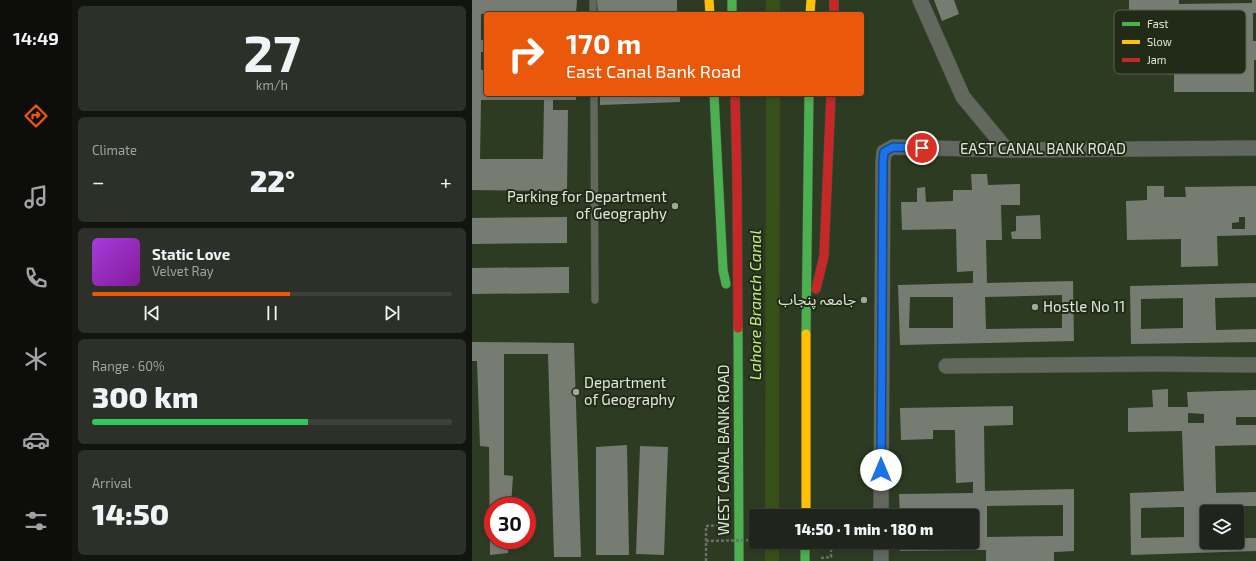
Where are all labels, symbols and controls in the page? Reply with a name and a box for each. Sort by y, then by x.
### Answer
legend [1114,10,1246,74]
text: Fast [1147,17,1169,30]
text: 27 [243,20,301,82]
text: 170 m [566,26,641,60]
text: 14:49 [13,27,59,49]
icon: right [500,28,552,80]
text: Slow [1147,35,1172,48]
text: Jam [1147,53,1166,66]
text: East Canal Bank Road [566,60,741,82]
text: km/h [256,77,288,93]
icon: directions [22,102,50,130]
pin [905,131,939,165]
icon: arrive [911,137,933,159]
street label: EAST CANAL BANK ROAD [960,139,1126,157]
text: Climate [92,142,137,158]
text: 22° [250,162,295,198]
text: − [92,168,105,194]
text: + [440,168,452,194]
icon: music [22,183,50,211]
place label: Parking for Department of Geography [507,187,667,222]
marker: Parking for Department of Geography [670,201,680,211]
water label: Lahore Branch Canal [745,230,764,380]
text: Static Love [152,245,230,263]
text: Velvet Ray [152,263,214,279]
icon: phone [22,264,50,292]
place label: جامعہ پنجاب [778,290,856,310]
marker: جامعہ پنجاب [859,295,869,305]
place label: Hostle No 11 [1043,297,1125,315]
icon: previous [141,302,163,324]
icon: pause [261,302,283,324]
icon: next [381,302,403,324]
marker: Hostle No 11 [1030,302,1040,312]
icon: climate [22,345,50,373]
text: Range · 60% [92,358,165,374]
street label: WEST CANAL BANK ROAD [714,364,732,536]
place label: Department of Geography [584,373,675,408]
text: 300 km [92,378,198,414]
marker: Department of Geography [571,387,581,397]
icon: car [22,426,50,454]
position arrow [860,449,902,491]
text: Arrival [92,475,132,491]
text: 14:50 [92,495,169,531]
speed limit sign: 30 [484,497,536,549]
map controls [1200,505,1244,549]
button: layers [1200,505,1244,549]
icon: filters [22,507,50,535]
text: 14:50 · 1 min · 180 m [795,520,933,538]

